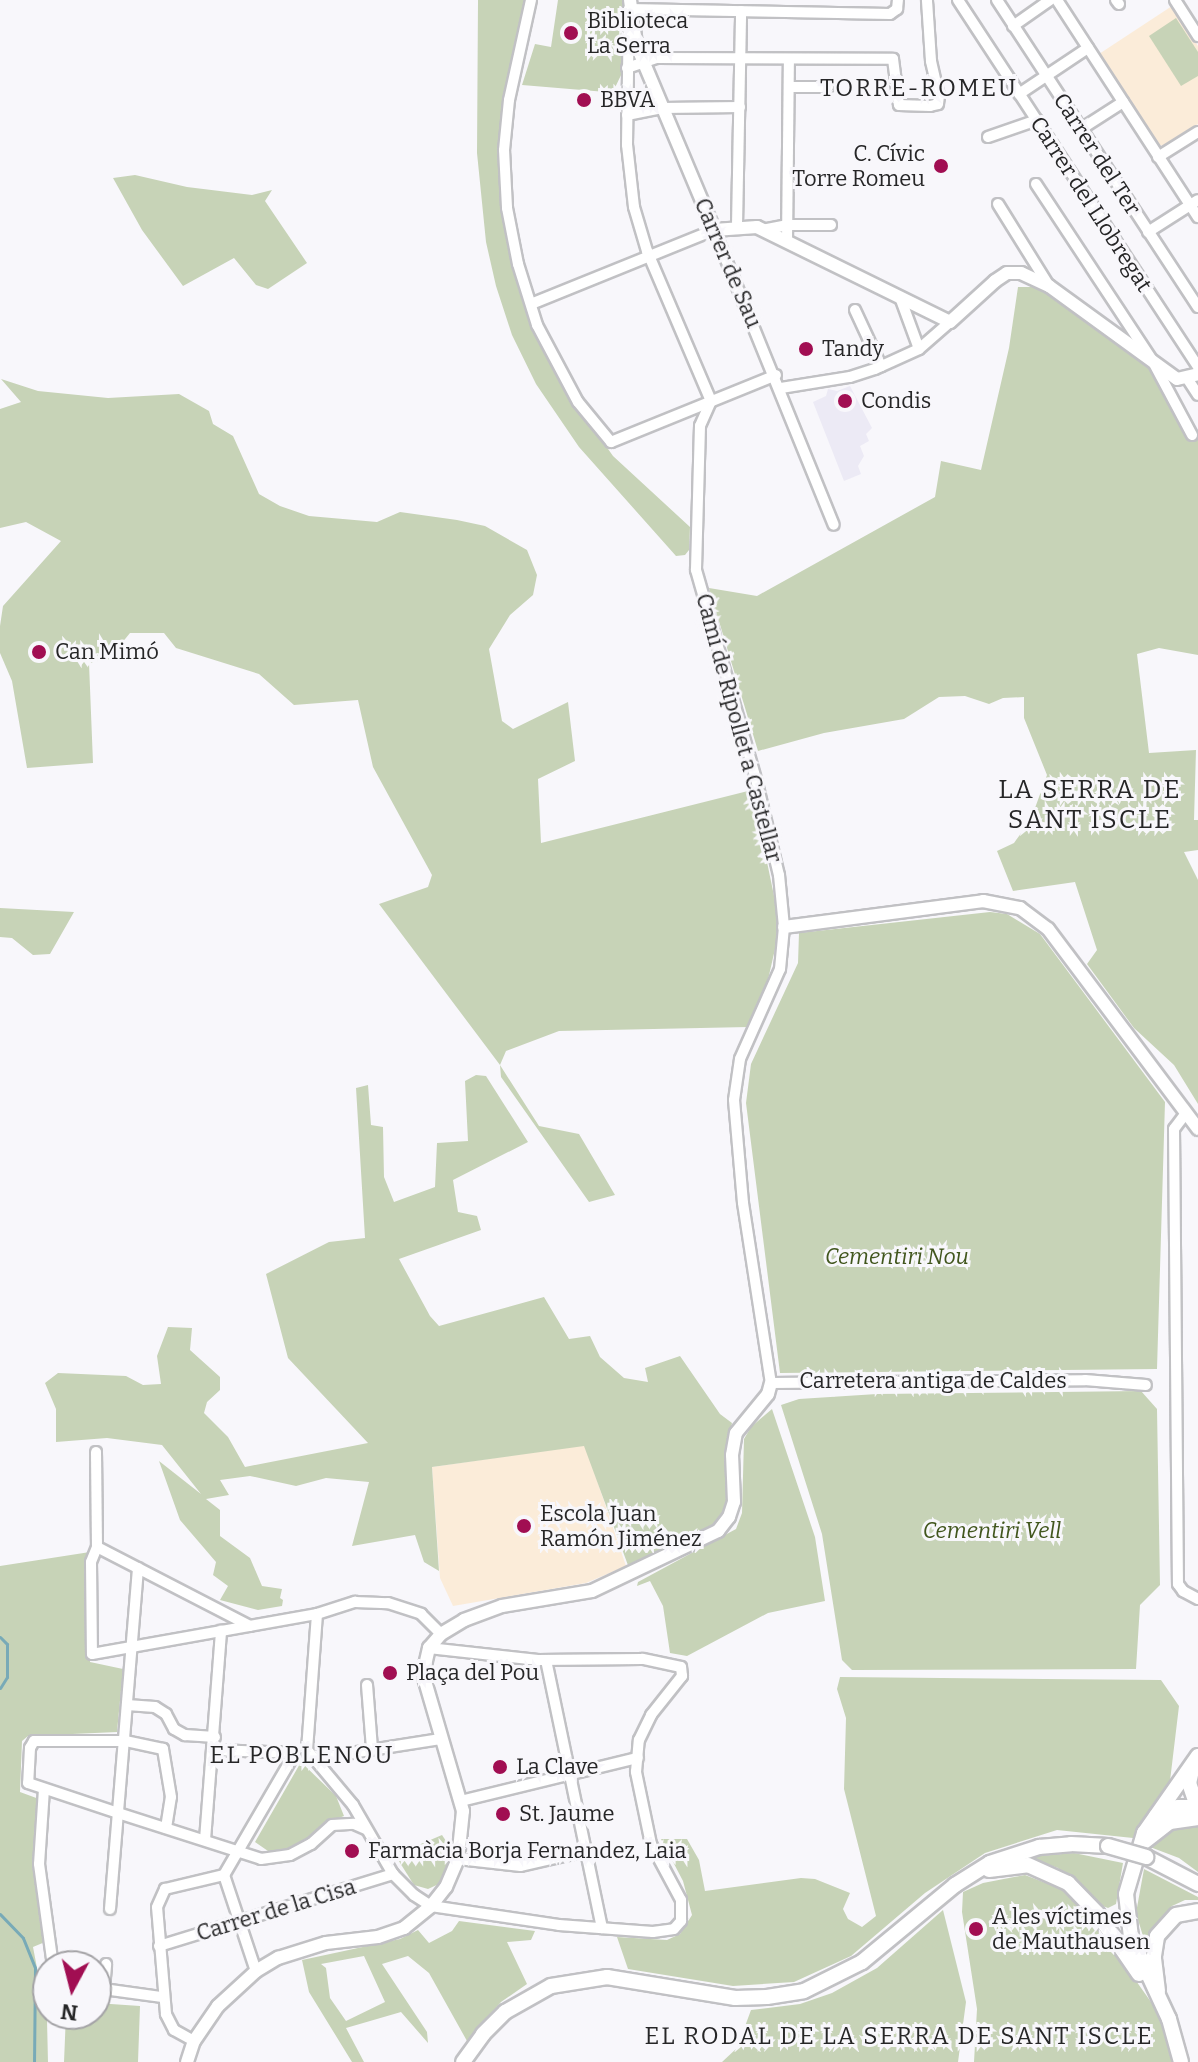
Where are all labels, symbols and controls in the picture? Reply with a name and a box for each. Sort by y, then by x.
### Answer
place label: Biblioteca La Serra [587,7,688,58]
marker: Biblioteca La Serra [562,24,580,42]
district label: TORRE-ROMEU [820,75,1018,103]
place label: BBVA [600,87,655,113]
street label: Carrer del Ter [1048,88,1146,220]
marker: BBVA [575,91,593,109]
street label: Carrer del Llobregat [1024,111,1158,297]
place label: C. Cívic Torre Romeu [792,140,925,192]
marker: C. Cívic Torre Romeu [932,157,950,175]
street label: Carrer de Sau [689,194,767,332]
place label: Tandy [822,336,884,362]
marker: Tandy [797,340,815,358]
place label: Condis [861,388,931,414]
marker: Condis [836,392,854,410]
street label: Camí de Ripollet a Castellar [690,591,788,865]
place label: Can Mimó [55,639,159,665]
marker: Can Mimó [30,643,48,661]
district label: LA SERRA DE SANT ISCLE [998,774,1182,836]
park label: Cementiri Nou [825,1244,969,1270]
street label: Carretera antiga de Caldes [799,1368,1067,1394]
place label: Escola Juan Ramón Jiménez [540,1500,702,1552]
marker: Escola Juan Ramón Jiménez [515,1517,533,1535]
park label: Cementiri Vell [923,1518,1061,1544]
place label: Plaça del Pou [406,1660,539,1686]
marker: Plaça del Pou [381,1664,399,1682]
district label: EL POBLENOU [210,1742,394,1770]
place label: La Clave [516,1754,599,1780]
marker: La Clave [491,1758,509,1776]
place label: St. Jaume [519,1801,614,1827]
marker: St. Jaume [494,1805,512,1823]
place label: Farmàcia Borja Fernandez, Laia [368,1838,687,1864]
marker: Farmàcia Borja Fernandez, Laia [343,1842,361,1860]
street label: Carrer de la Cisa [193,1873,359,1947]
place label: A les víctimes de Mauthausen [992,1903,1150,1954]
marker: A les víctimes de Mauthausen [967,1920,985,1938]
north arrow [32,1950,112,2030]
text: N [59,1998,79,2027]
district label: EL RODAL DE LA SERRA DE SANT ISCLE [644,2023,1154,2051]

